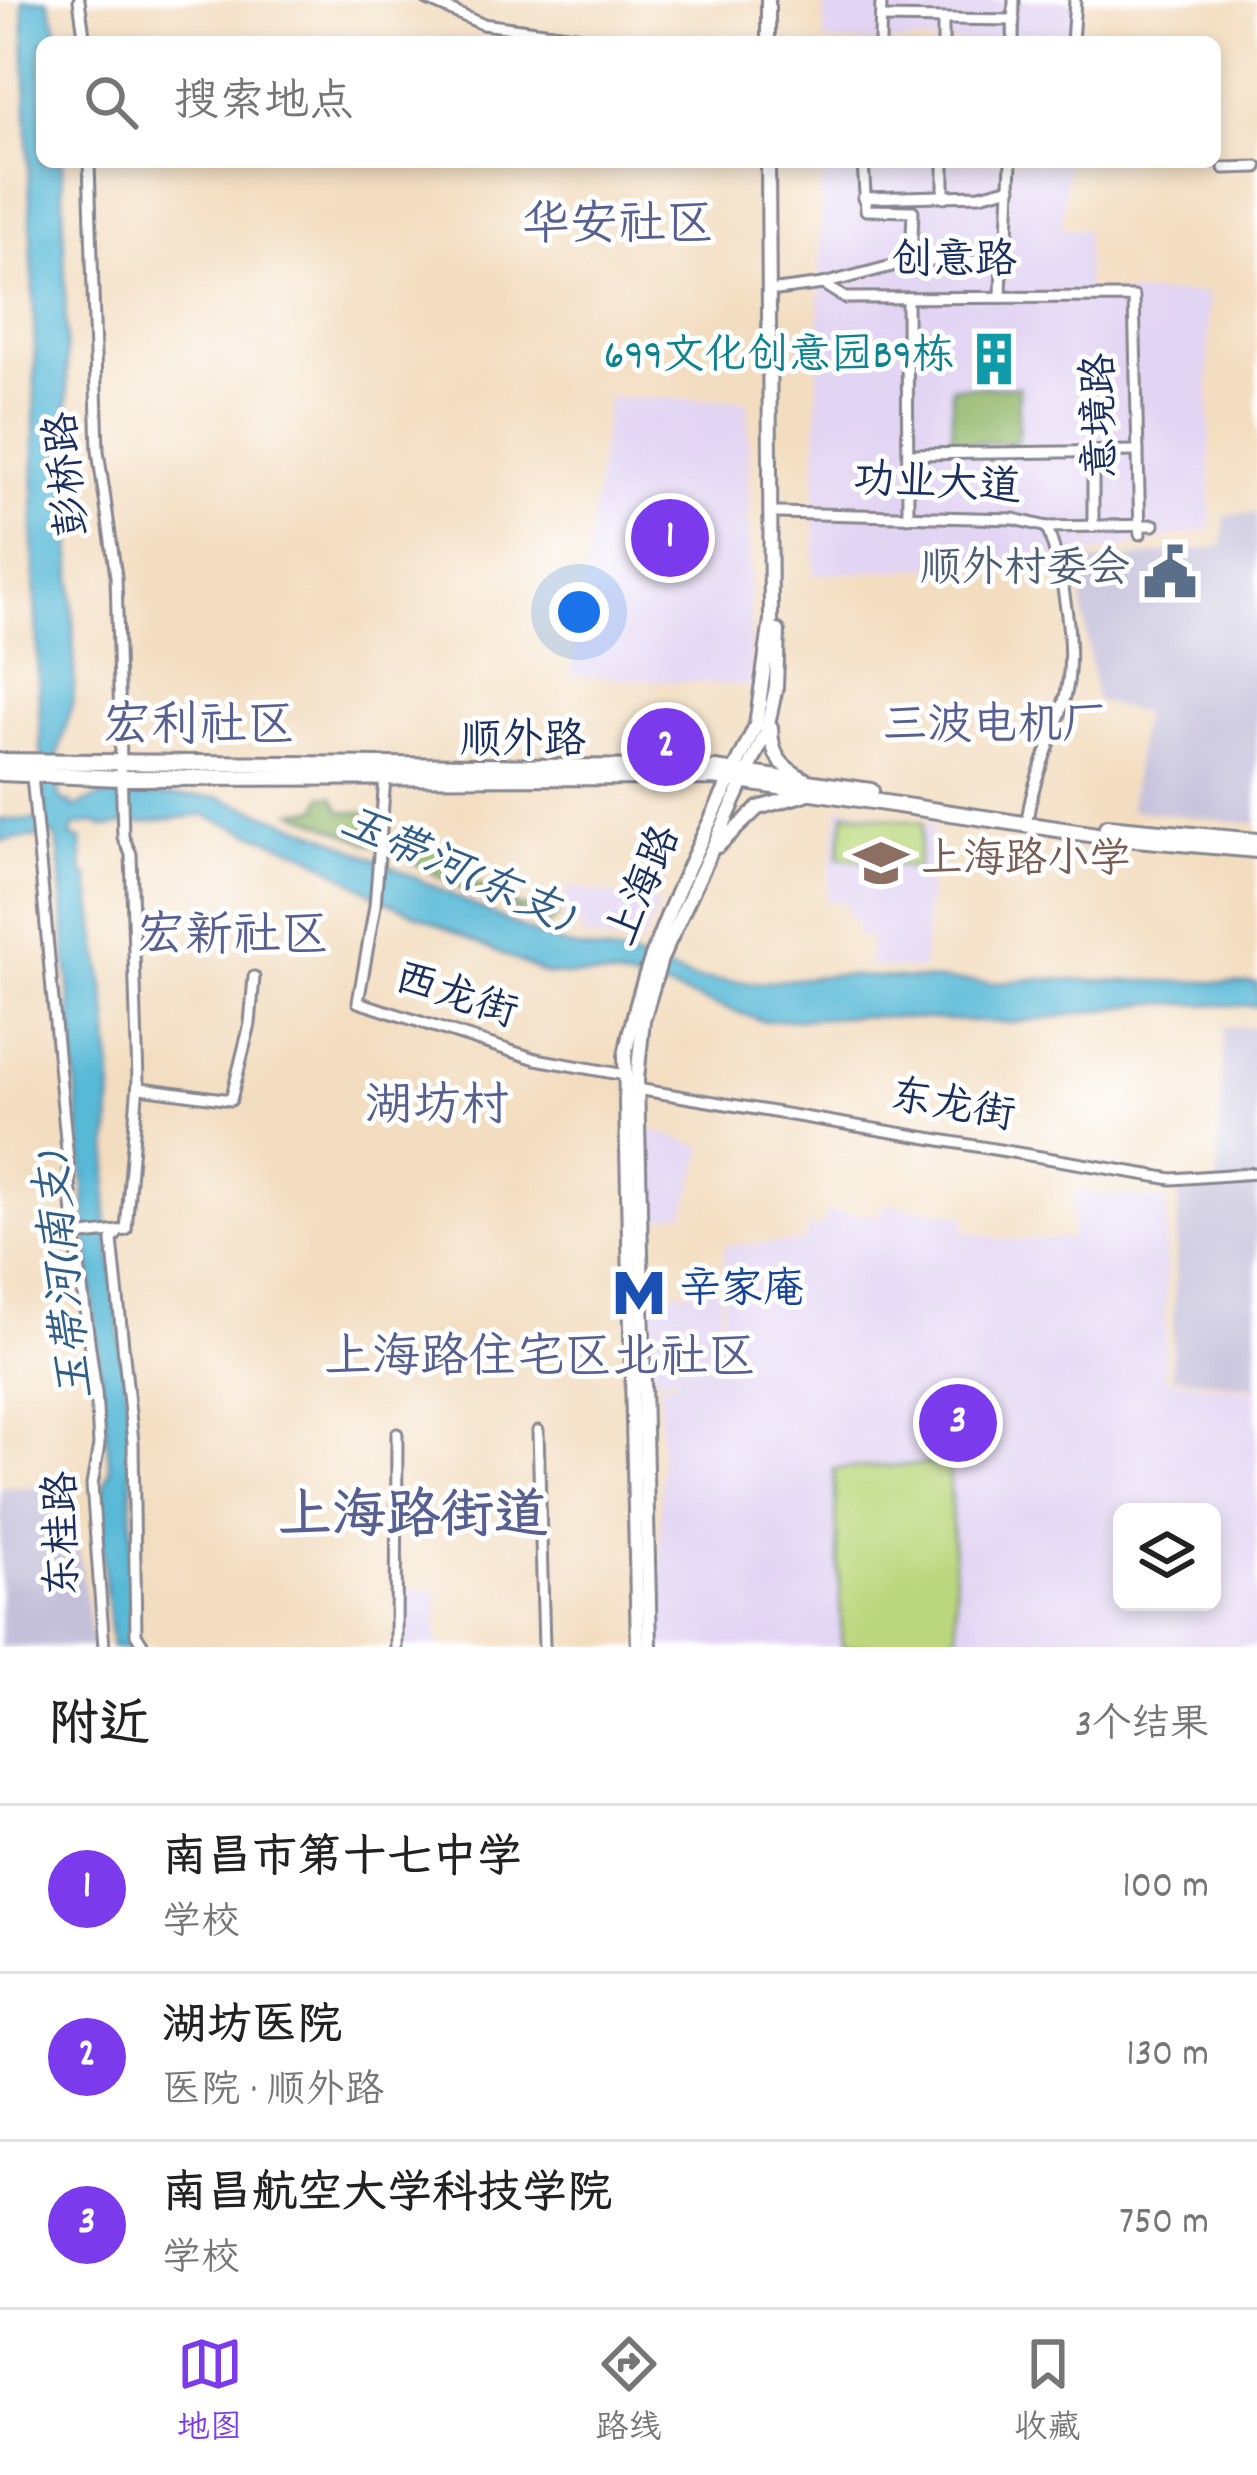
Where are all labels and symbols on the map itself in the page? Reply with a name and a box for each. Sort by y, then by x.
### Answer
district label: 华安社区 [522,194,714,263]
street label: 创意路 [891,234,1017,294]
place label: 699文化创意园B9栋 [604,329,954,389]
building icon: 699文化创意园B9栋 [965,330,1023,388]
street label: 意境路 [1073,352,1135,480]
street label: 彭桥路 [35,408,107,540]
street label: 功业大道 [852,453,1022,521]
pin: 1 [631,493,709,583]
place label: 顺外村委会 [920,542,1130,602]
public building icon: 顺外村委会 [1141,543,1199,601]
your location [549,582,609,642]
district label: 宏利社区 [103,695,295,764]
district label: 三波电机厂 [882,697,1108,761]
pin: 2 [627,702,705,792]
street label: 顺外路 [460,714,586,774]
water label: 玉带河(东支) [329,792,583,953]
street label: 上海路 [595,817,699,957]
place label: 上海路小学 [921,833,1131,893]
school or university icon: 上海路小学 [852,834,910,892]
district label: 宏新社区 [137,905,329,974]
street label: 西龙街 [386,951,524,1047]
street label: 东龙街 [885,1069,1019,1149]
district label: 湖坊村 [365,1075,509,1144]
water label: 玉带河(南支) [23,1147,113,1402]
place label: 辛家庵 [679,1263,805,1323]
metro station icon: 辛家庵 [610,1264,668,1322]
district label: 上海路住宅区北社区 [324,1327,756,1396]
pin: 3 [919,1378,997,1468]
street label: 东桂路 [35,1470,97,1598]
district label: 上海路街道 [278,1482,548,1559]

